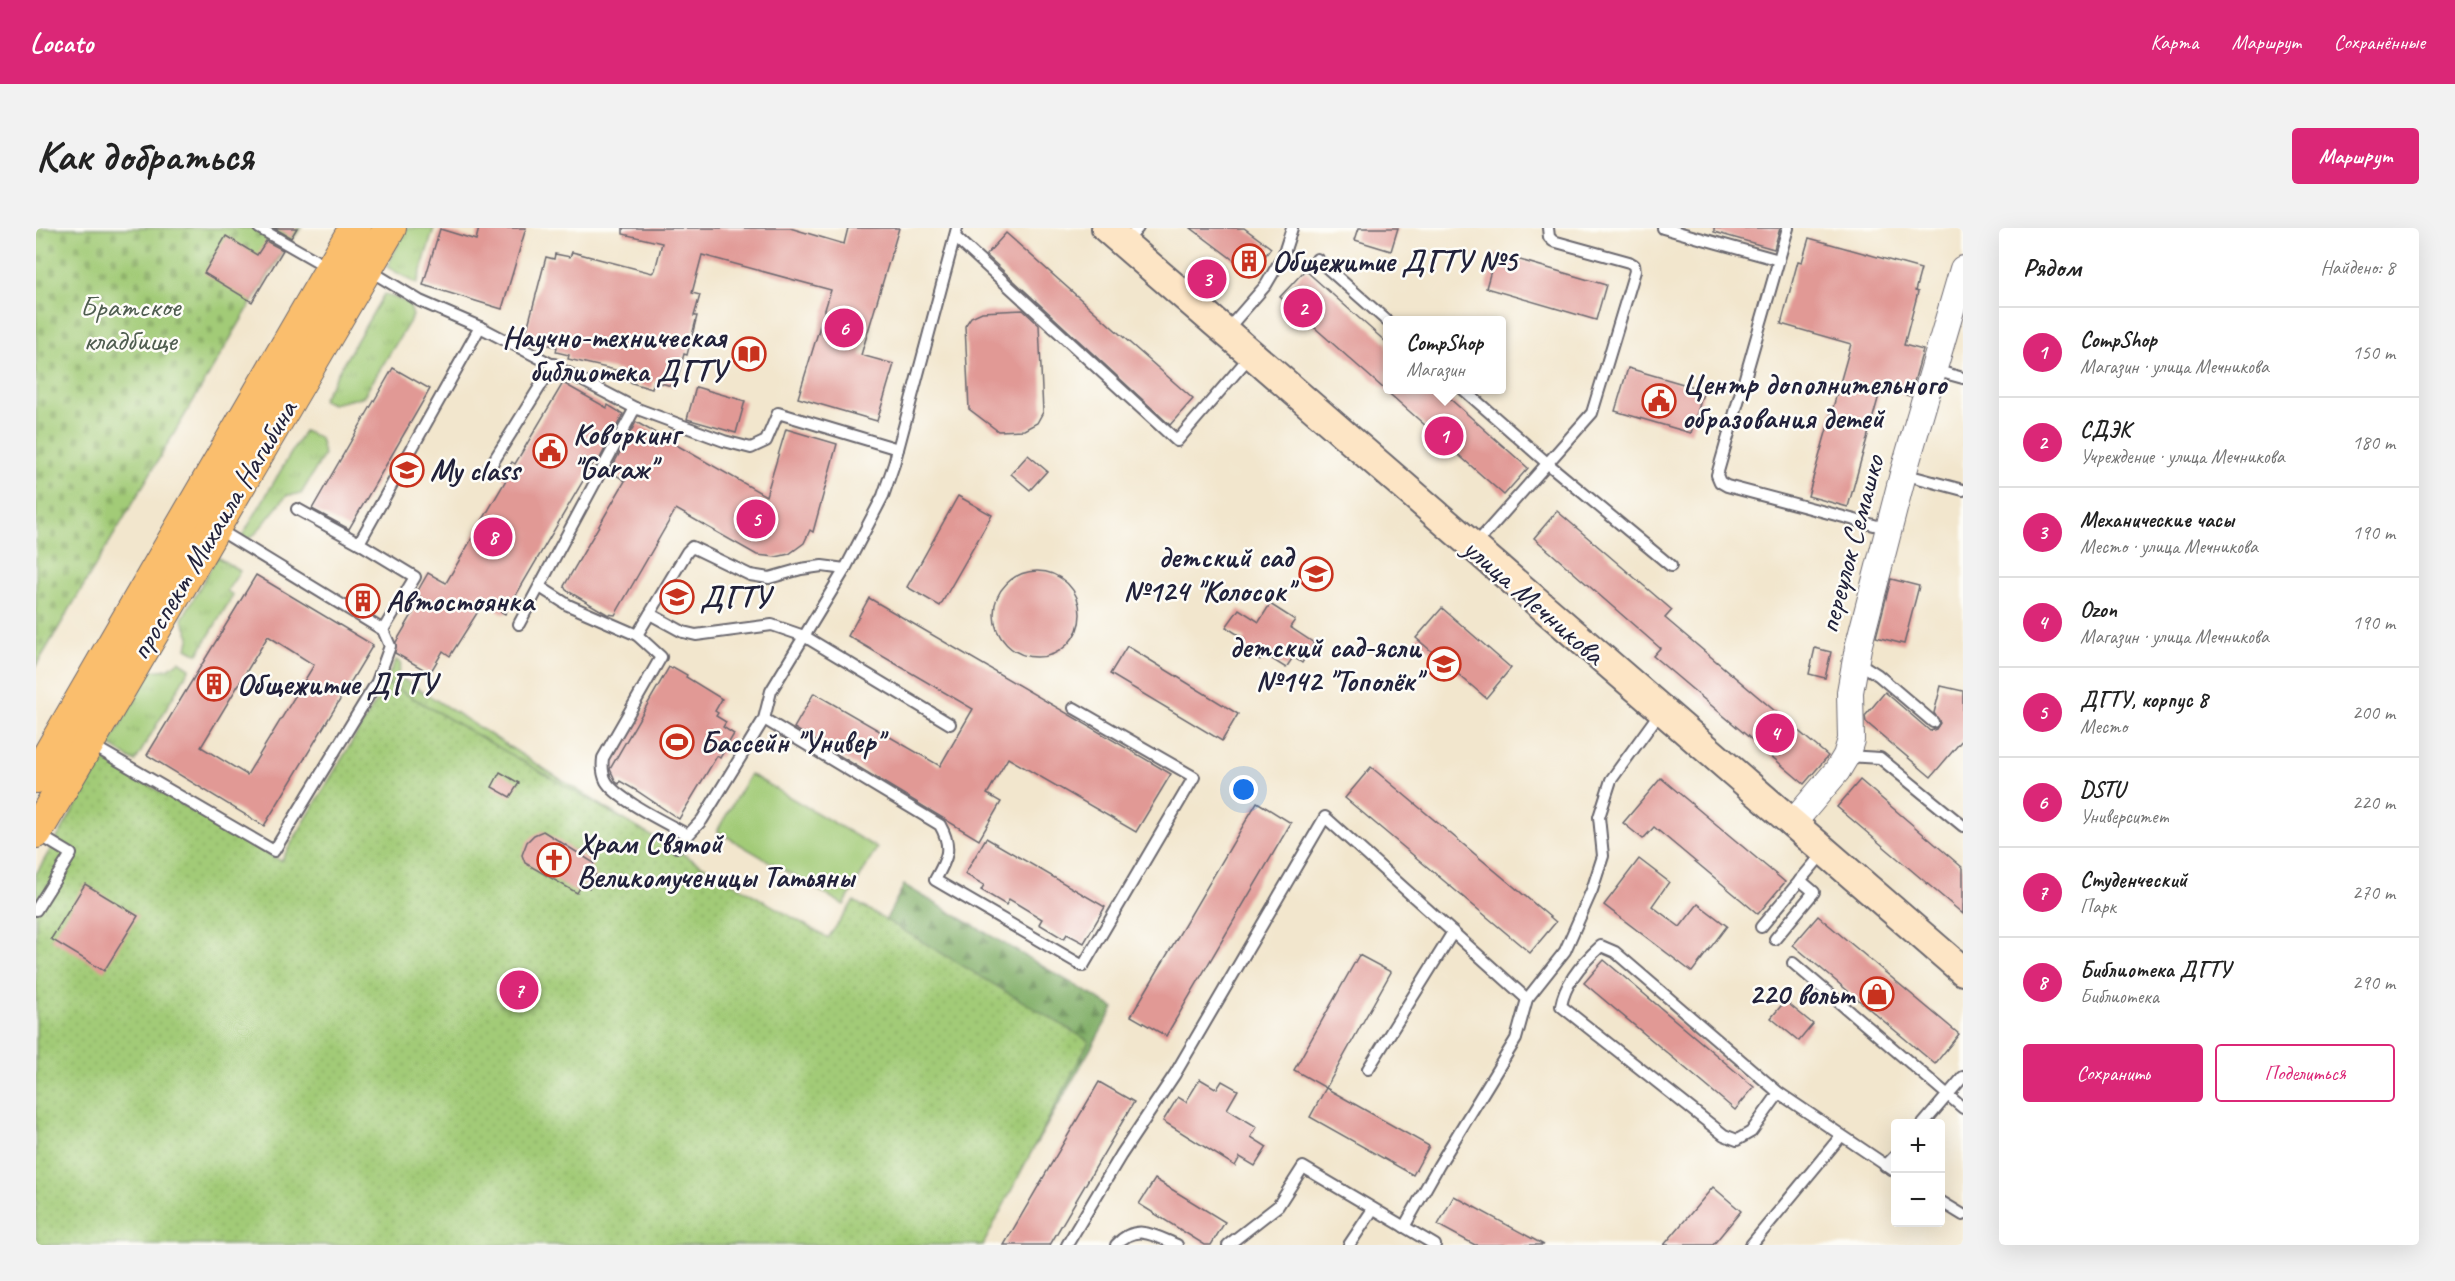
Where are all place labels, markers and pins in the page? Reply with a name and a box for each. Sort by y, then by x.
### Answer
place label: Общежитие ДГТУ №5 [1272,242,1520,280]
building icon: Общежитие ДГТУ №5 [1231,243,1267,279]
pin: 3 [1188,256,1226,302]
pin: 2 [1284,286,1322,331]
pin: 6 [824,306,864,350]
place label: Научно-техническая библиотека ДГТУ [502,318,731,390]
library icon: Научно-техническая библиотека ДГТУ [731,336,767,372]
place label: Центр дополнительного образования детей [1682,365,1948,437]
public building icon: Центр дополнительного образования детей [1641,383,1677,419]
pin: 1 [1424,414,1464,458]
place label: Коворкинг "Gаraж" [573,415,684,487]
public building icon: Коворкинг "Gаraж" [532,433,568,469]
place label: My class [430,451,523,489]
school or university icon: My class [389,452,425,488]
pin: 5 [736,496,776,542]
pin: 8 [474,514,512,560]
place label: детский сад №124 "Колосок" [1123,538,1300,610]
school or university icon: детский сад №124 "Колосок" [1298,556,1334,592]
place label: ДГТУ [700,578,775,616]
school or university icon: ДГТУ [659,579,695,615]
place label: Автостоянка [386,582,536,620]
building icon: Автостоянка [345,583,381,619]
place label: детский сад-ясли №142 "Тополёк" [1229,628,1428,700]
school or university icon: детский сад-ясли №142 "Тополёк" [1426,646,1462,682]
place label: Общежитие ДГТУ [237,665,441,703]
building icon: Общежитие ДГТУ [196,666,232,702]
pin: 4 [1756,710,1794,756]
place label: Бассейн "Универ" [700,723,890,761]
sports icon: Бассейн "Универ" [659,724,695,760]
place label: Храм Святой Великомученицы Татьяны [577,824,857,896]
church icon: Храм Святой Великомученицы Татьяны [536,842,572,878]
pin: 7 [500,968,538,1012]
place label: 220 вольт [1749,975,1857,1013]
shop icon: 220 вольт [1859,976,1895,1012]

